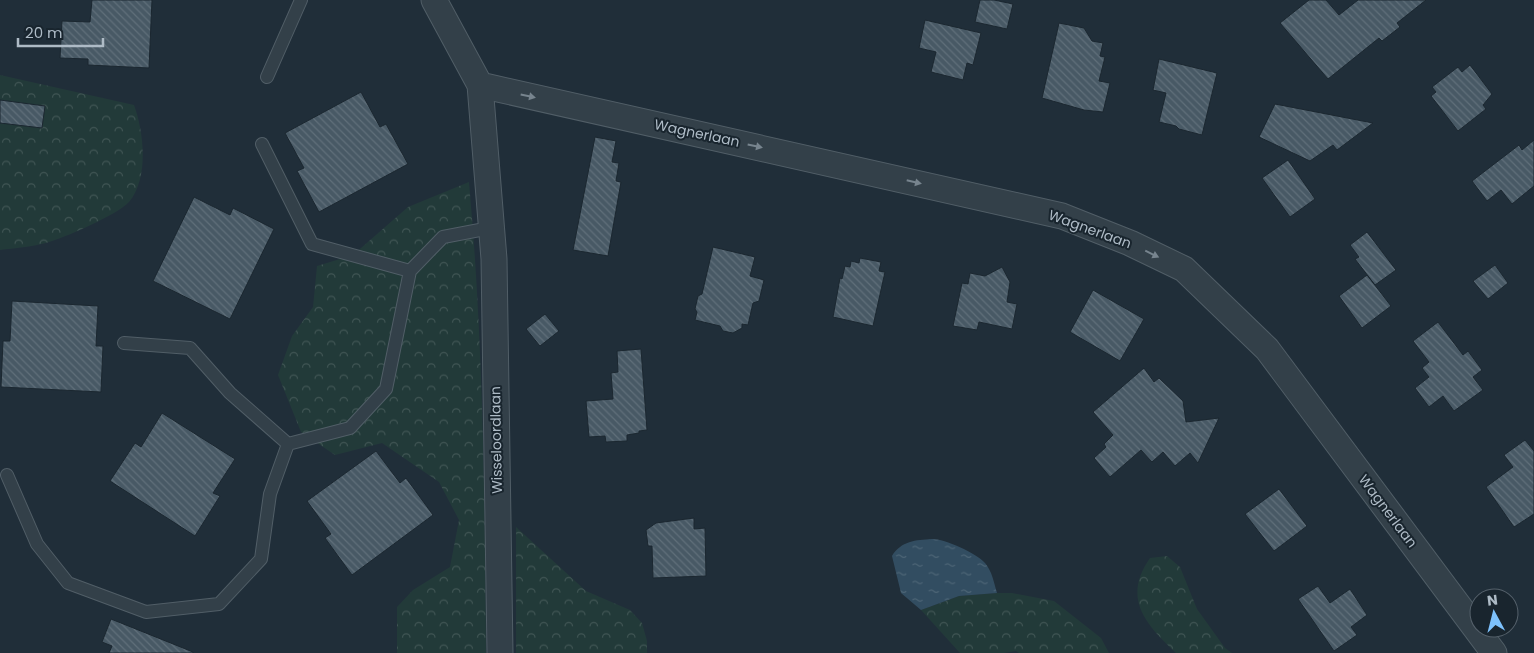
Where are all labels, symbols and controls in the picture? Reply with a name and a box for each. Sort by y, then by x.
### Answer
scale bar [18,15,102,47]
text: 20 m [25,22,63,43]
one-way arrow [521,92,537,100]
street label: Wagnerlaan [652,114,742,152]
one-way arrow [748,142,763,150]
one-way arrow [906,178,921,186]
street label: Wagnerlaan [1046,205,1134,253]
one-way arrow [1145,250,1159,258]
street label: Wisseloordlaan [485,386,507,494]
street label: Wagnerlaan [1354,470,1422,552]
north arrow [1469,588,1519,638]
text: N [1486,590,1499,611]

